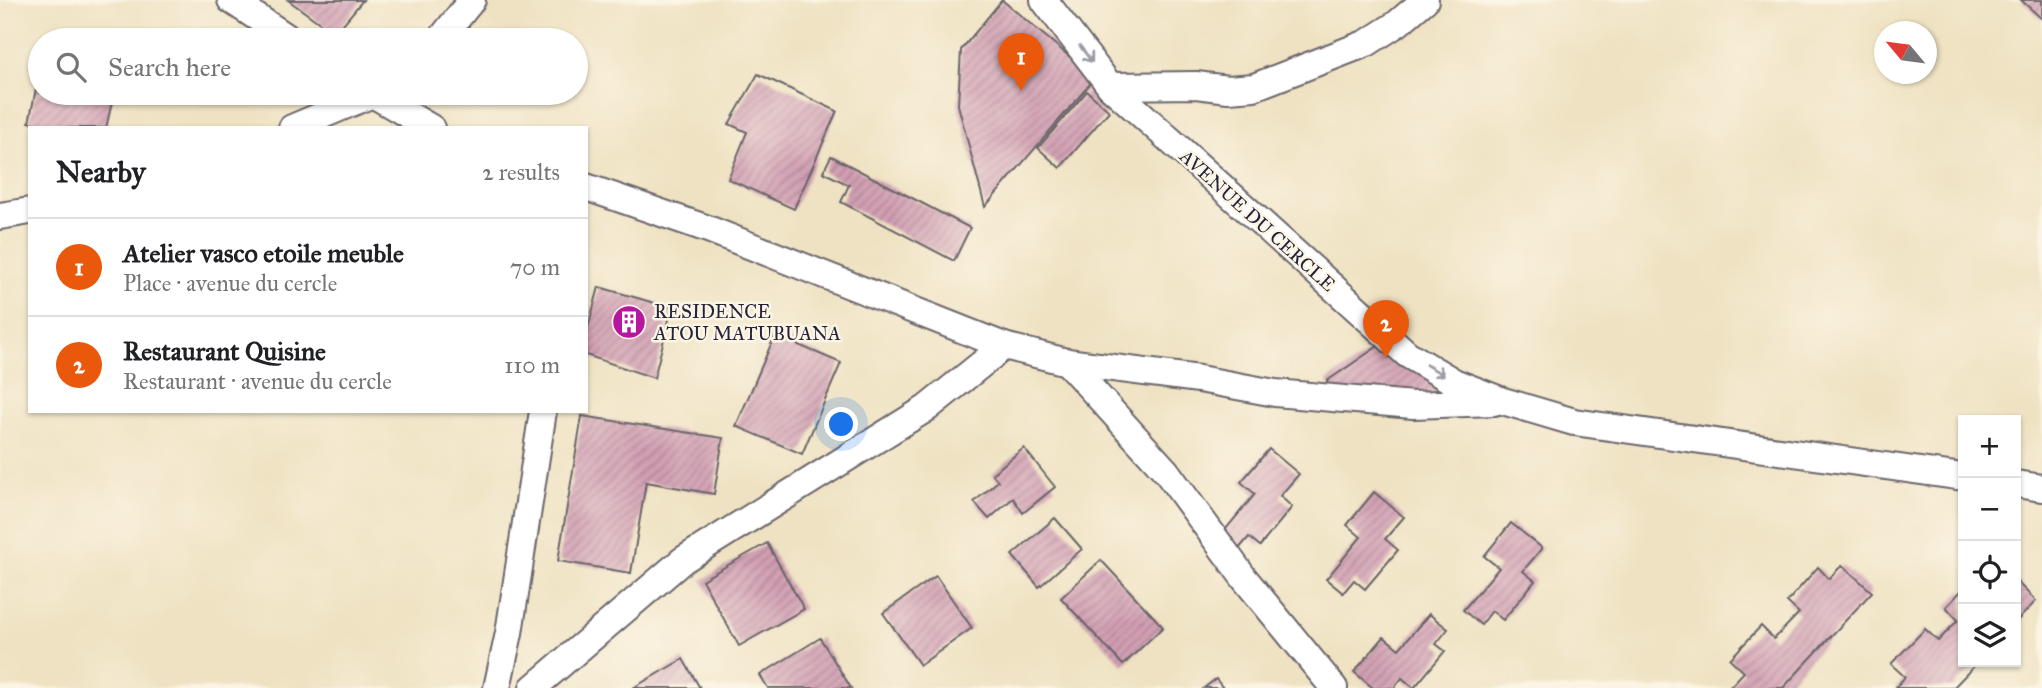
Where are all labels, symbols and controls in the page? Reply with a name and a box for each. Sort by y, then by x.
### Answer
north arrow [1874,21,1937,84]
search box [28,28,588,105]
pin: 1 [998,33,1044,91]
one-way arrow [1078,45,1093,63]
icon: search [52,48,90,86]
text: Search here [108,51,231,83]
street label: AVENUE DU CERCLE [1175,144,1340,296]
text: Nearby [56,154,146,190]
text: 2 results [482,158,560,186]
text: Atelier vasco etoile meuble [123,237,404,269]
text: 1 [74,253,84,281]
text: 70 m [510,253,560,281]
text: Place · avenue du cercle [123,269,337,297]
place label: RESIDENCE ATOU MATUBUANA [653,300,841,345]
pin: 2 [1363,300,1409,358]
building icon: RESIDENCE ATOU MATUBUANA [610,303,648,341]
text: Restaurant Quisine [123,335,326,367]
text: 2 [73,351,85,379]
text: 110 m [504,351,560,379]
one-way arrow [1424,364,1444,378]
text: Restaurant · avenue du cercle [123,367,392,395]
your location [824,407,858,441]
map controls [1958,415,2021,667]
button: + [1958,415,2021,478]
button: − [1958,478,2021,541]
button: locate [1958,541,2021,604]
button: layers [1958,604,2021,667]

